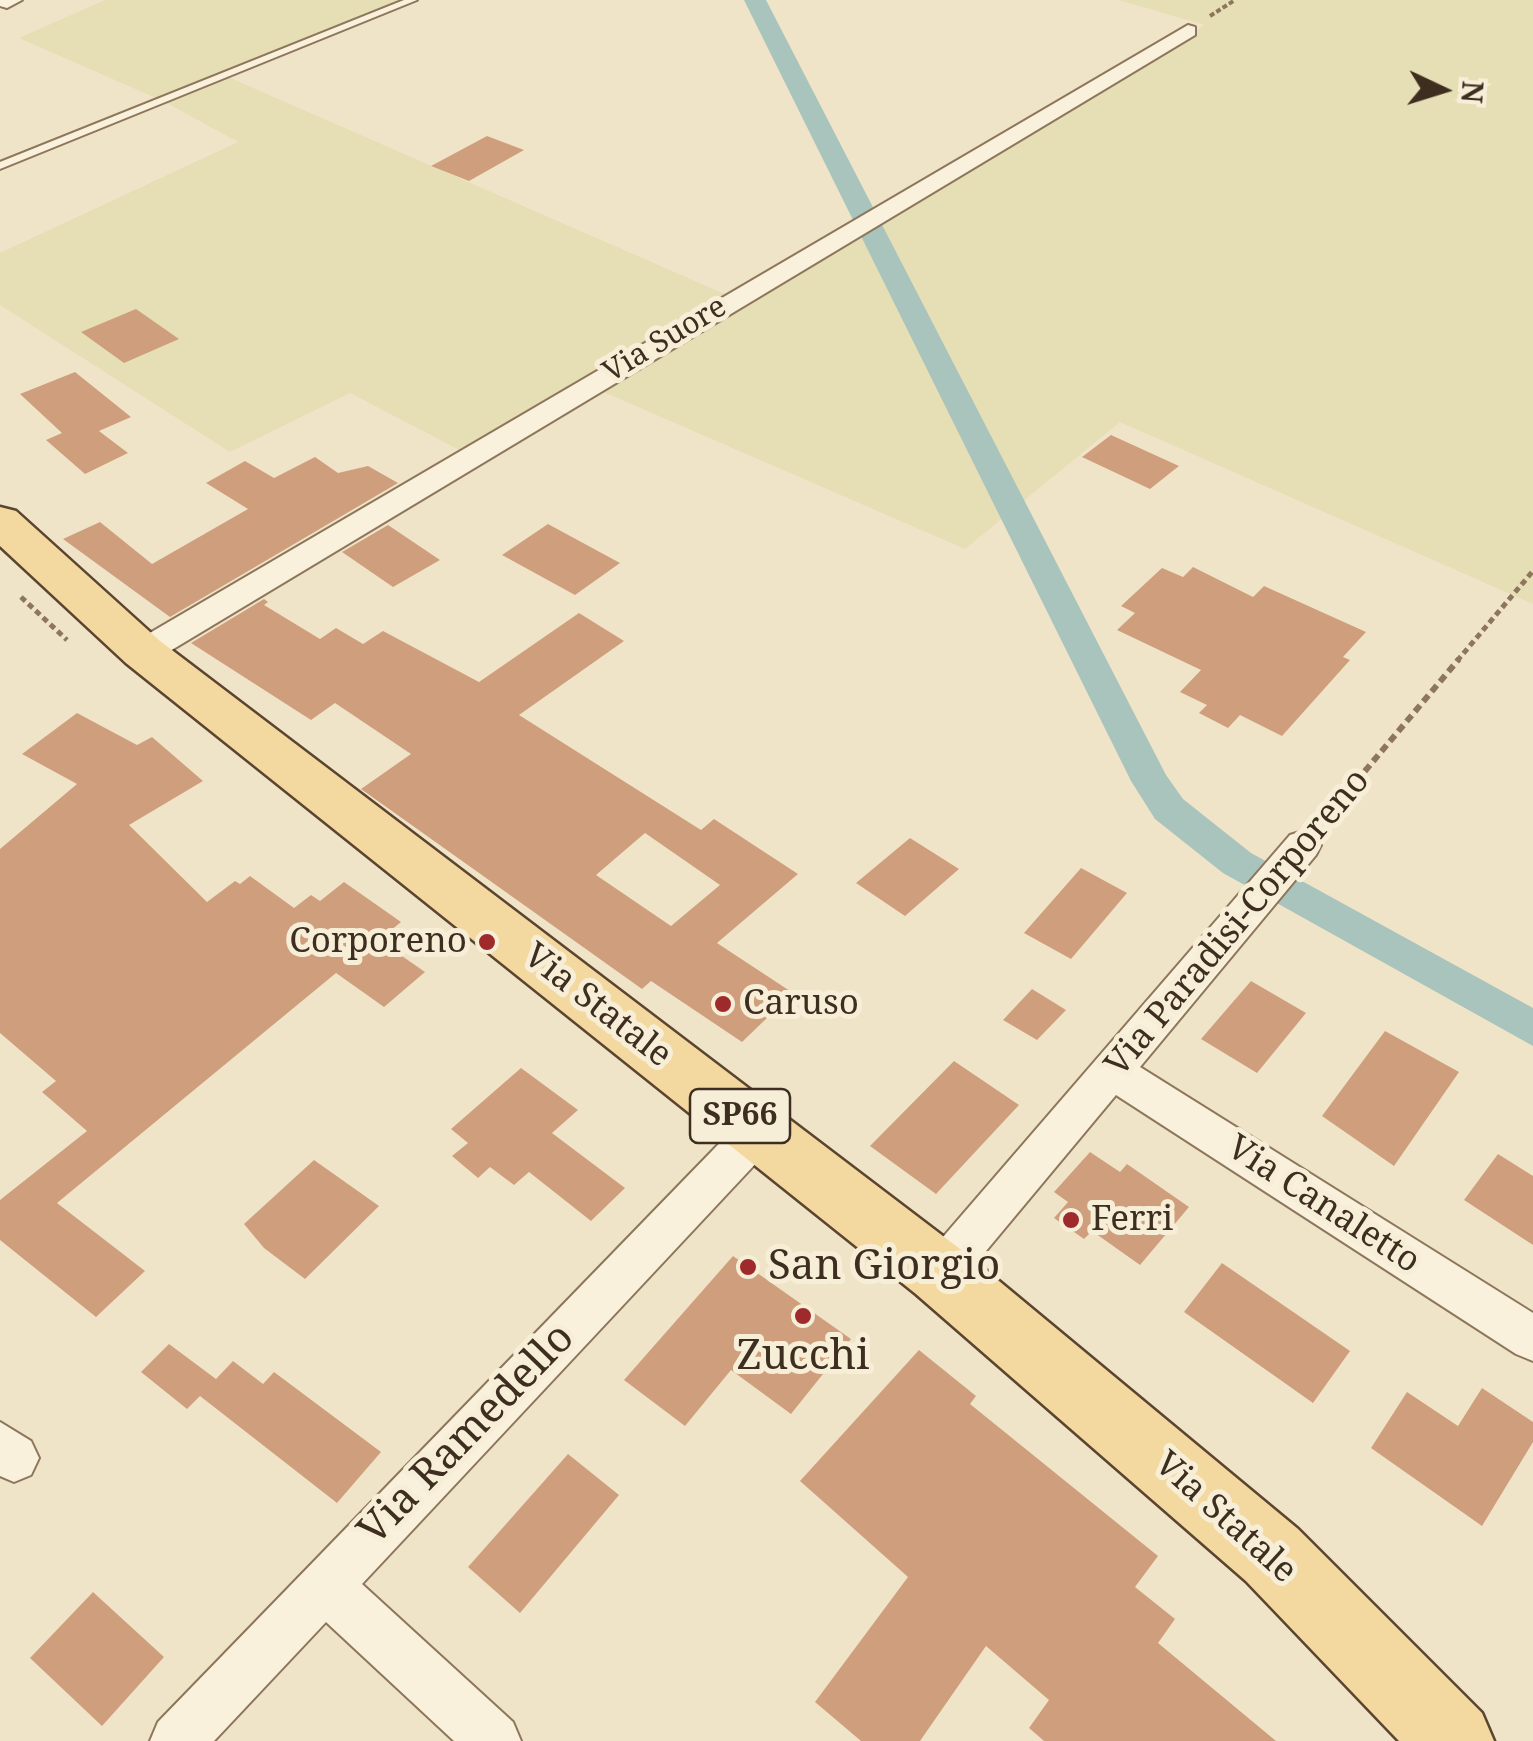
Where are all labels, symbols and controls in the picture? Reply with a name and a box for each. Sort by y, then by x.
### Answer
north arrow [1393,40,1493,140]
text: N [1453,80,1493,104]
street label: Via Suore [597,289,733,391]
street label: Via Paradisi-Corporeno [1097,761,1379,1085]
place label: Corporeno [289,921,467,963]
marker: Corporeno [476,931,498,953]
street label: Via Statale [515,935,679,1077]
place label: Caruso [743,983,859,1025]
marker: Caruso [712,993,734,1015]
road number: SP66 [690,1089,790,1143]
street label: Via Canaletto [1219,1127,1427,1283]
place label: Ferri [1091,1199,1173,1241]
marker: Ferri [1060,1209,1082,1231]
place label: San Giorgio [768,1242,1000,1292]
marker: San Giorgio [737,1256,759,1278]
marker: Zucchi [792,1305,814,1327]
street label: Via Ramedello [349,1314,585,1556]
place label: Zucchi [737,1332,869,1382]
street label: Via Statale [1145,1443,1305,1593]

